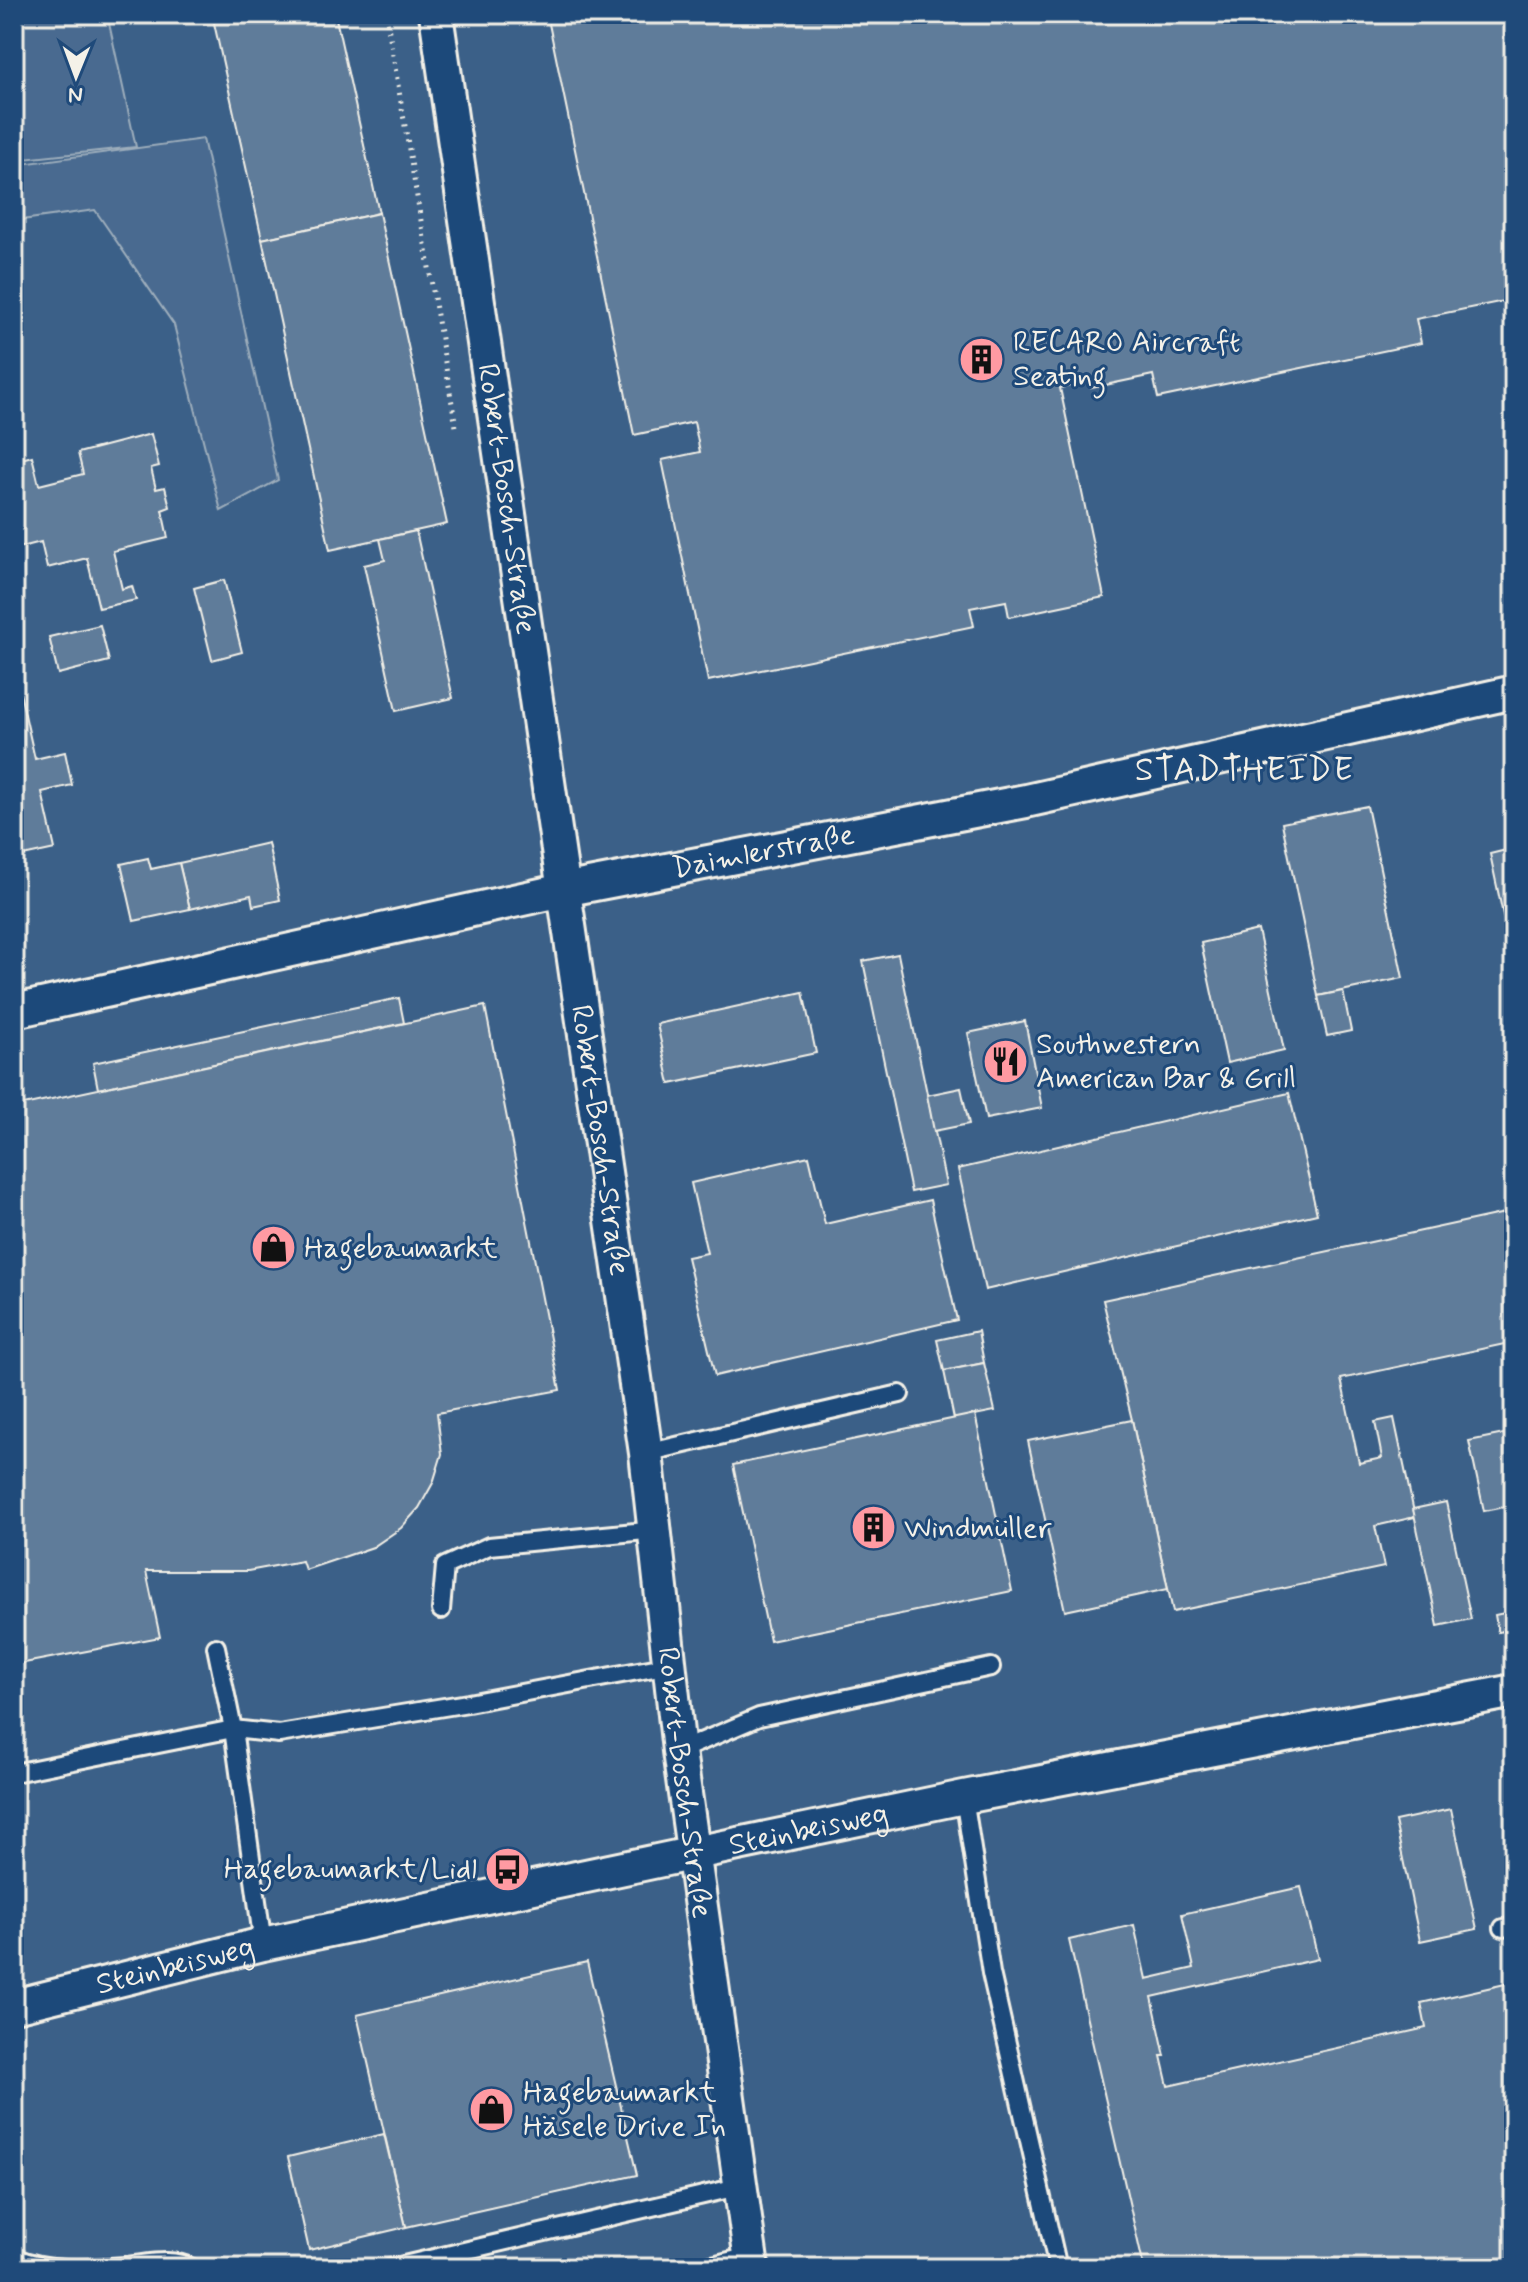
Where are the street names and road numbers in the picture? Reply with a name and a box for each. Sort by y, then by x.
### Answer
street label: Robert-Bosch-Straße [468,361,546,637]
street label: Daimlerstraße [669,815,857,888]
street label: Robert-Bosch-Straße [561,1002,639,1278]
street label: Robert-Bosch-Straße [648,1645,722,1921]
street label: Steinbeisweg [726,1794,892,1865]
street label: Steinbeisweg [92,1927,259,2004]

